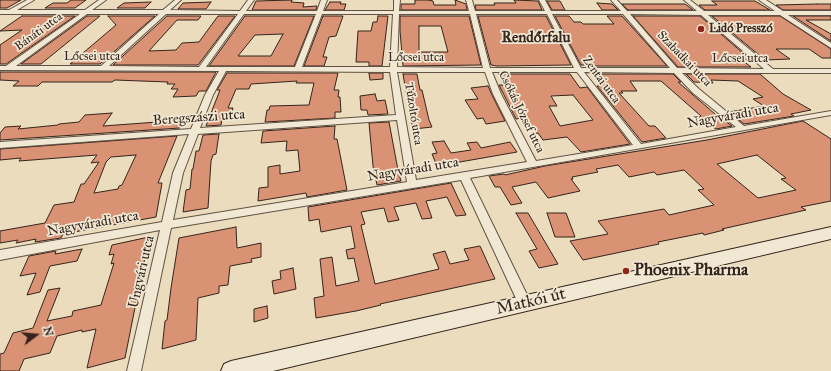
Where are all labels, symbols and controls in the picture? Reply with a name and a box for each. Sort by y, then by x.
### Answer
street label: Bánáti utca [12,10,66,54]
place label: Lidó Presszó [709,22,773,36]
marker: Lidó Presszó [696,24,706,34]
street label: Szabadkai utca [654,28,714,90]
district label: Rendőrfalu [502,29,570,47]
street label: Lőcsei utca [64,50,120,64]
street label: Lőcsei utca [388,51,444,65]
street label: Lőcsei utca [712,52,768,66]
street label: Zentai utca [579,54,623,106]
street label: Csókás József utca [495,69,547,155]
street label: Tűzoltó utca [401,82,425,146]
street label: Nagyváradi utca [686,100,780,132]
street label: Beregszászi utca [152,106,246,130]
street label: Nagyváradi utca [366,154,460,186]
street label: Nagyváradi utca [46,208,140,240]
street label: Ungvári utca [125,234,159,310]
place label: Phoenix Pharma [634,261,748,281]
marker: Phoenix Pharma [621,266,631,276]
street label: Matkói út [494,284,568,320]
north arrow [16,315,56,355]
text: N [40,325,56,338]

